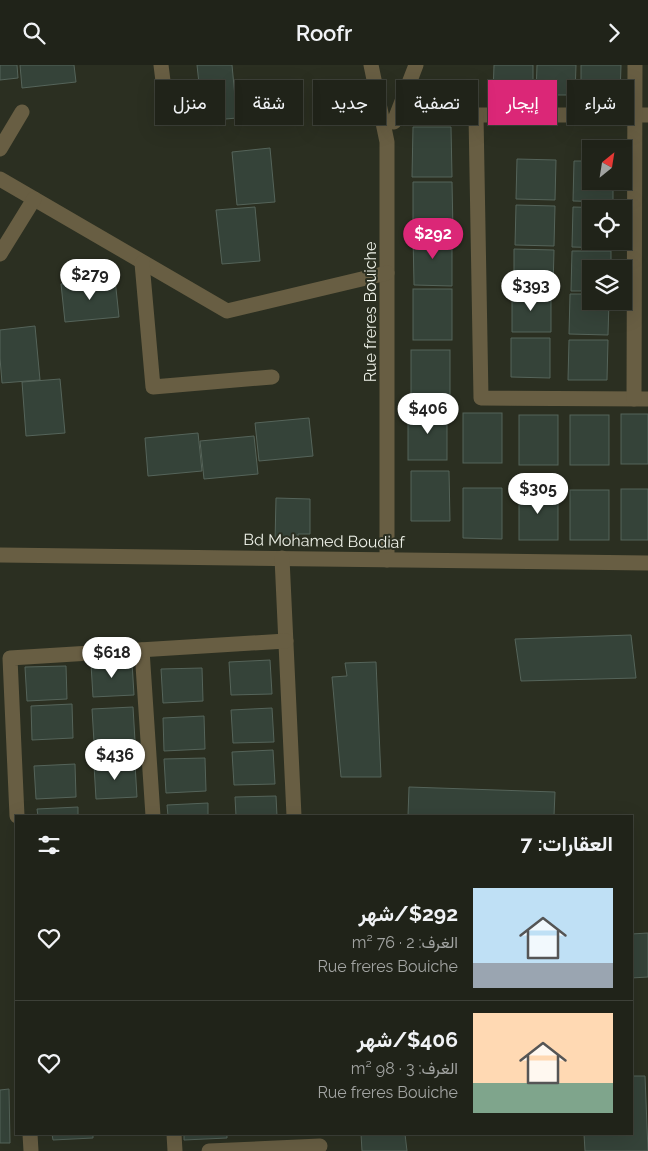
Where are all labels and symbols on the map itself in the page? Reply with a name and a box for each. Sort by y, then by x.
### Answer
north arrow [582,140,632,190]
pin: $292 [403,217,463,260]
street label: Rue freres Bouiche [361,242,380,382]
pin: $279 [60,259,120,301]
pin: $393 [501,269,561,312]
pin: $406 [398,393,458,435]
pin: $305 [508,473,568,515]
street label: Bd Mohamed Boudiaf [243,530,406,552]
pin: $618 [82,637,142,679]
pin: $436 [85,739,145,781]

